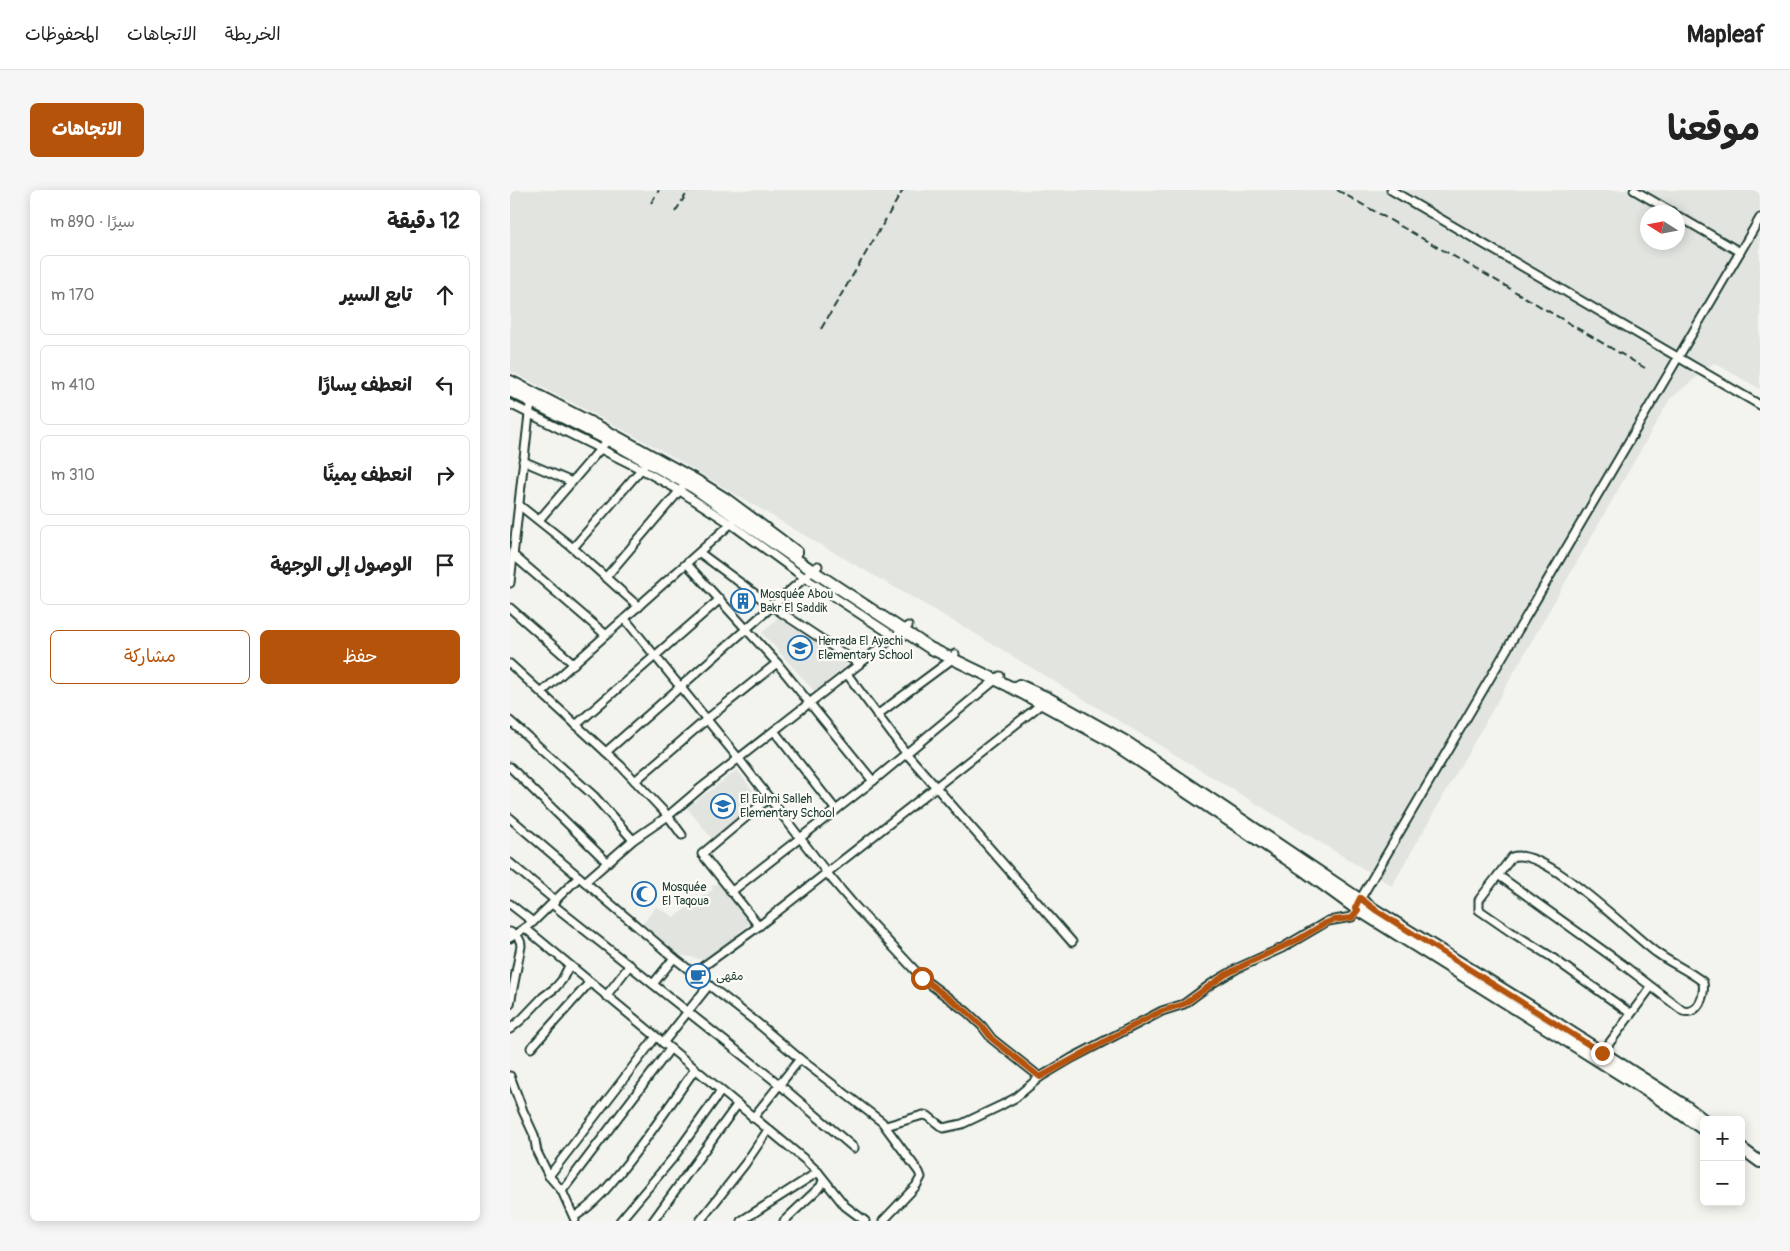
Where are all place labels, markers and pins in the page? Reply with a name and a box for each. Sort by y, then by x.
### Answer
place label: Mosquée Abou Bakr El Saddik [760,587,833,616]
building icon: Mosquée Abou Bakr El Saddik [730,588,756,614]
place label: Herrada El Ayachi Elementary School [818,634,913,663]
school or university icon: Herrada El Ayachi Elementary School [787,635,813,661]
place label: El Eulmi Salleh Elementary School [740,792,835,821]
school or university icon: El Eulmi Salleh Elementary School [710,793,736,819]
place label: Mosquée El Taqoua [662,880,709,909]
mosque icon: Mosquée El Taqoua [631,881,657,907]
cafe icon: مقهى [685,963,711,989]
place label: مقهى [716,969,743,984]

